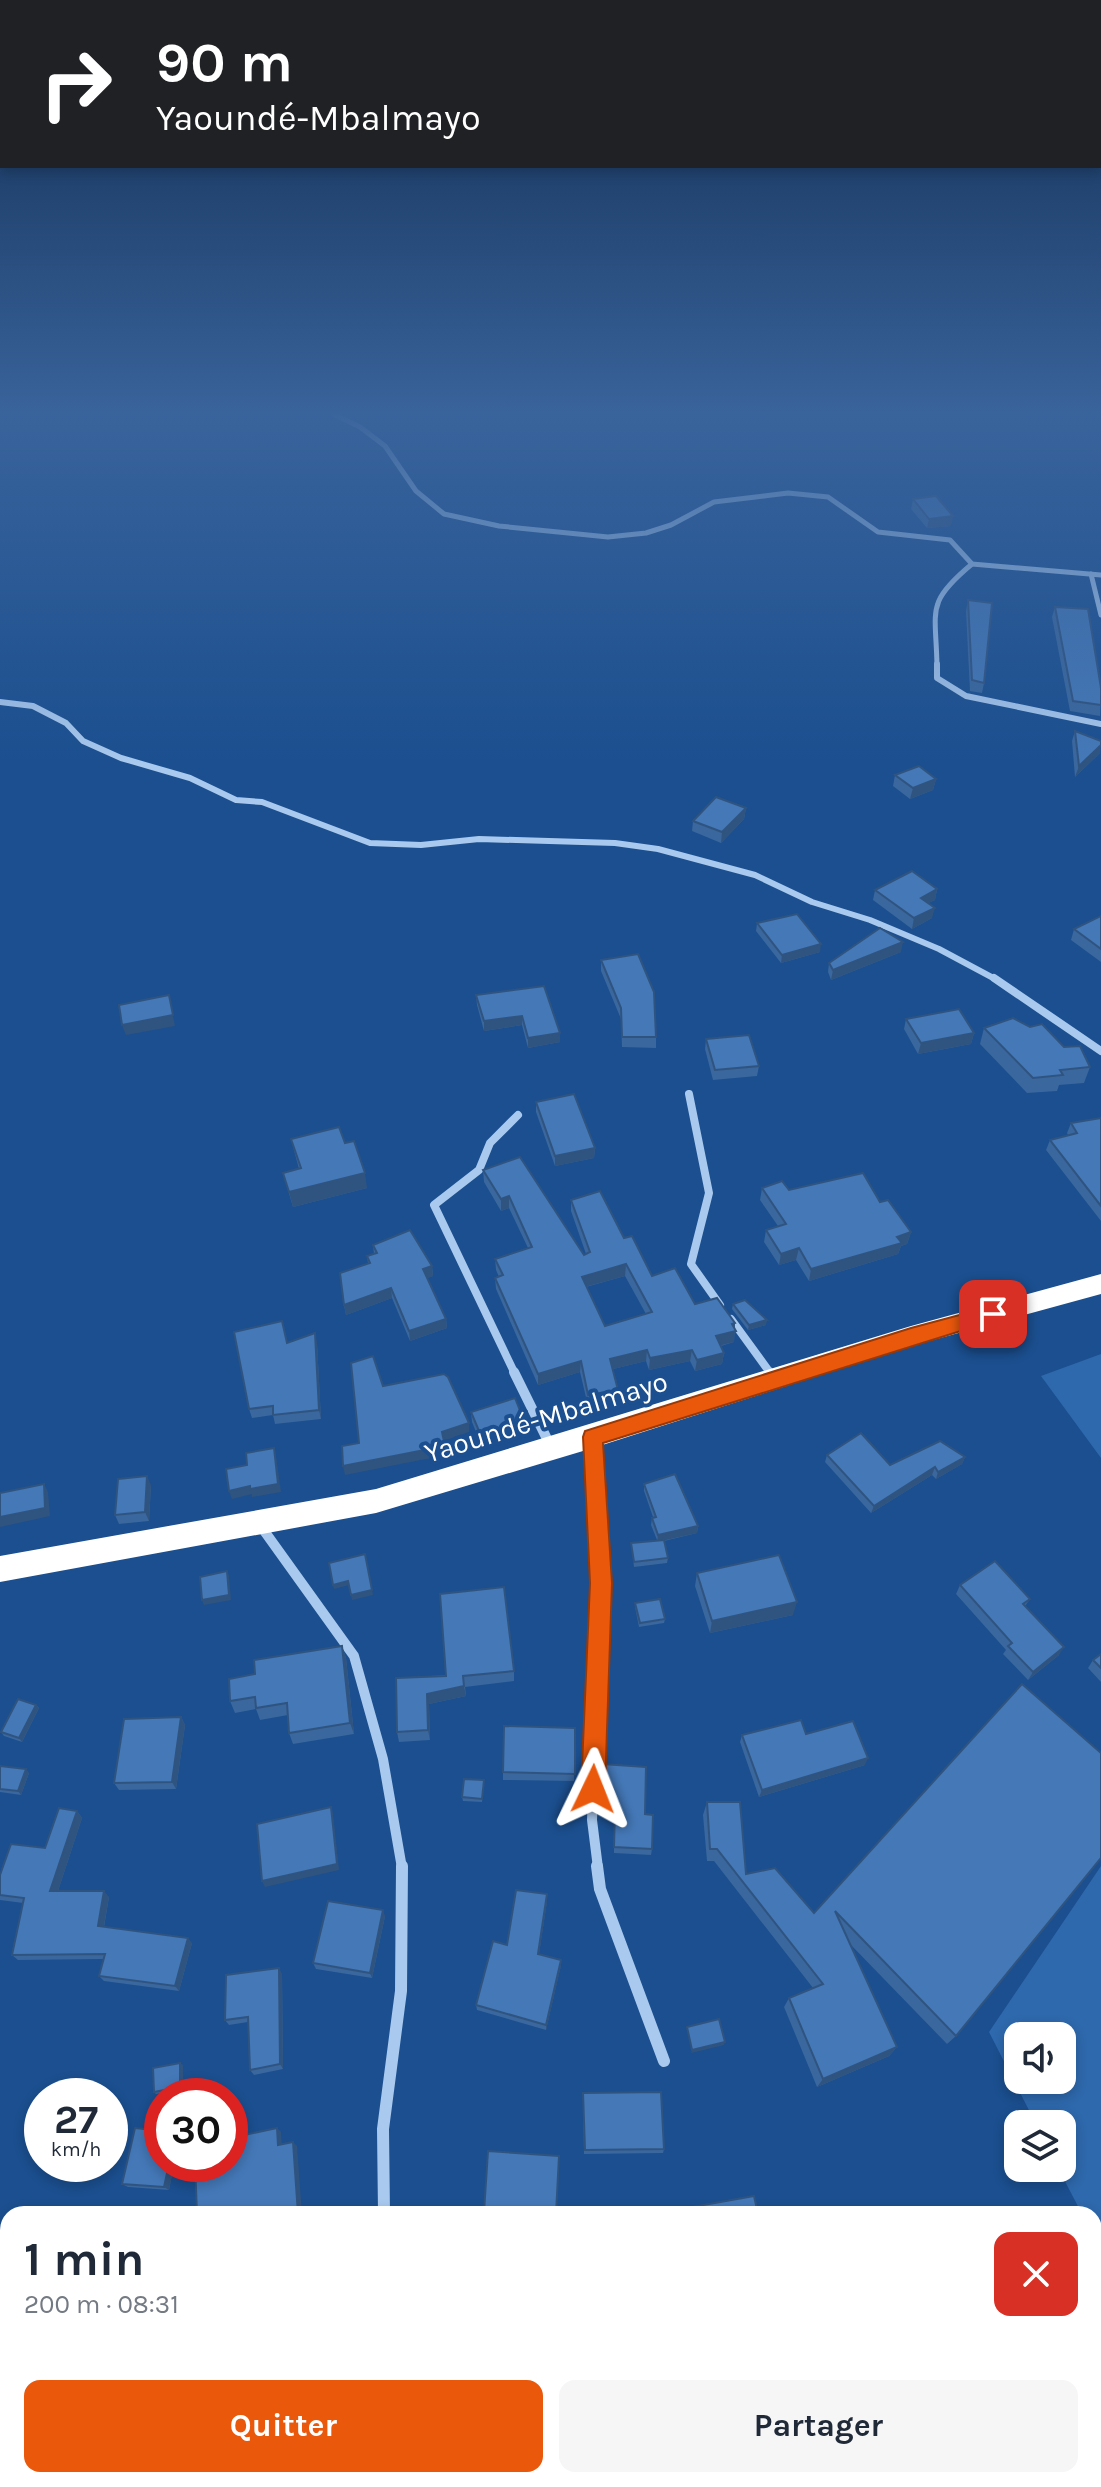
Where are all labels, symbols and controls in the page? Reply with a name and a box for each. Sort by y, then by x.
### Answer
text: 90 m [156,30,293,95]
icon: right [24,32,128,136]
text: Yaoundé-Mbalmayo [156,97,481,139]
pin [959,1280,1027,1348]
icon: arrive [971,1292,1015,1336]
street label: Yaoundé-Mbalmayo [420,1364,672,1470]
position arrow [551,1747,635,1831]
map controls [1004,2022,1076,2182]
button: sound [1004,2022,1076,2094]
speed limit sign: 30 [144,2078,248,2182]
text: 27 [54,2096,98,2143]
button: layers [1004,2110,1076,2182]
text: km/h [51,2138,101,2161]
text: 1 min [24,2231,144,2287]
button: close [994,2232,1078,2316]
text: 200 m · 08:31 [24,2289,179,2320]
button: Quitter [24,2380,543,2472]
button: Partager [559,2380,1078,2472]

